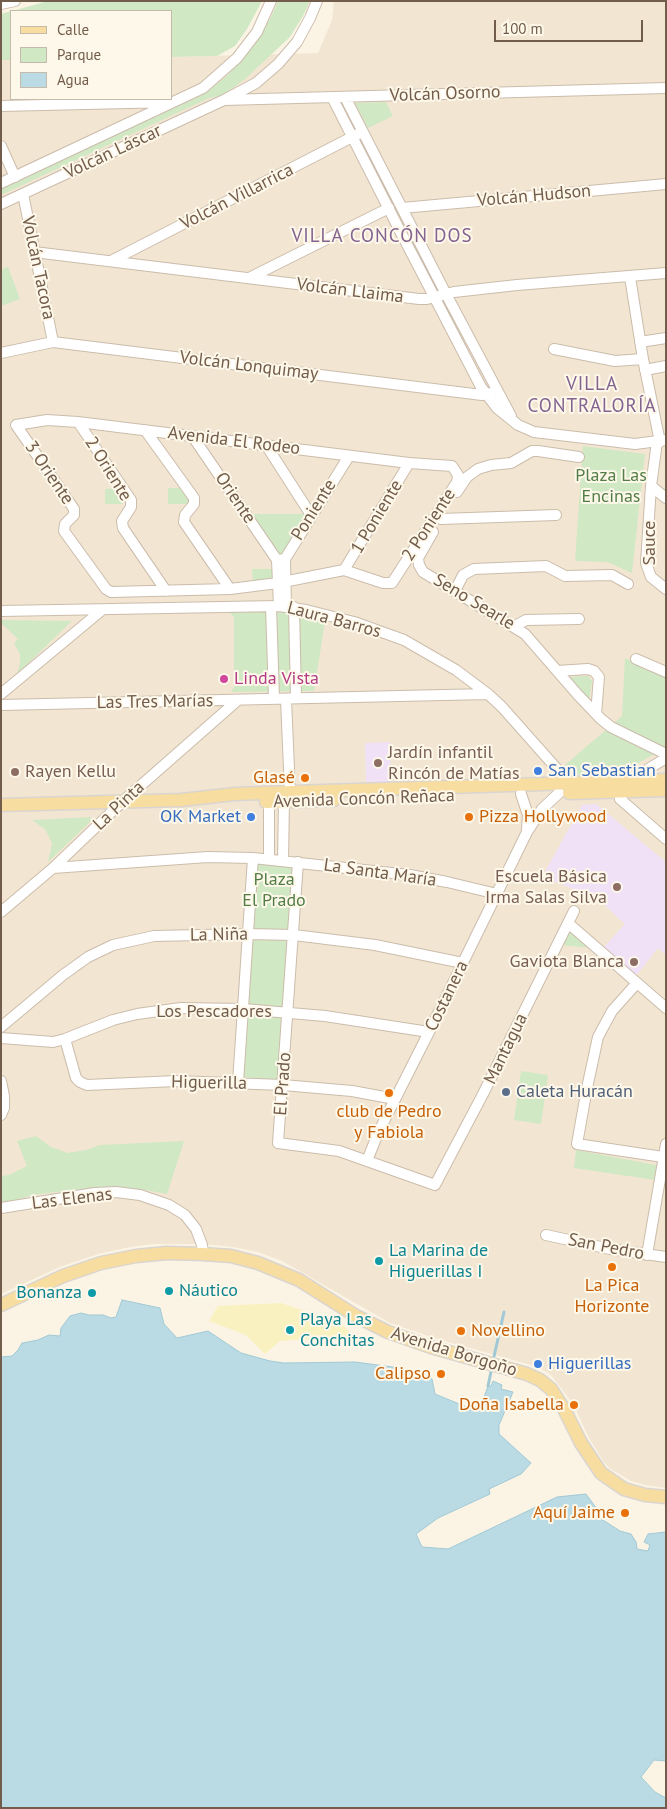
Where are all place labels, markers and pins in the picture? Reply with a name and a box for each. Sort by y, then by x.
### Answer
place label: Linda Vista [234,668,319,690]
marker: Linda Vista [218,673,230,685]
place label: Jardín infantil Rincón de Matías [388,742,520,784]
marker: Jardín infantil Rincón de Matías [372,757,384,769]
place label: San Sebastian [548,760,656,782]
place label: Rayen Kellu [25,761,116,783]
marker: San Sebastian [532,765,544,777]
marker: Rayen Kellu [9,766,21,778]
place label: Glasé [253,767,295,789]
marker: Glasé [299,772,311,784]
place label: OK Market [160,806,241,828]
place label: Pizza Hollywood [479,806,606,828]
marker: OK Market [245,811,257,823]
marker: Pizza Hollywood [463,811,475,823]
place label: Escuela Básica Irma Salas Silva [485,866,607,909]
marker: Escuela Básica Irma Salas Silva [611,881,623,893]
place label: Gaviota Blanca [509,951,624,973]
marker: Gaviota Blanca [628,956,640,968]
place label: Caleta Huracán [516,1081,633,1103]
marker: Caleta Huracán [500,1086,512,1098]
marker: club de Pedro y Fabiola [383,1087,395,1099]
place label: club de Pedro y Fabiola [336,1101,442,1144]
place label: La Marina de Higuerillas I [389,1240,488,1282]
marker: La Marina de Higuerillas I [373,1255,385,1267]
marker: La Pica Horizonte [606,1261,618,1273]
place label: La Pica Horizonte [575,1275,649,1318]
place label: Náutico [179,1280,238,1302]
place label: Bonanza [16,1282,82,1304]
marker: Náutico [163,1285,175,1297]
marker: Bonanza [86,1287,98,1299]
place label: Playa Las Conchitas [300,1309,375,1352]
place label: Novellino [471,1320,545,1342]
marker: Playa Las Conchitas [284,1324,296,1336]
marker: Novellino [455,1325,467,1337]
place label: Higuerillas [548,1353,631,1375]
marker: Higuerillas [532,1358,544,1370]
place label: Calipso [375,1363,431,1385]
marker: Calipso [435,1368,447,1380]
place label: Doña Isabella [459,1394,564,1416]
marker: Doña Isabella [568,1399,580,1411]
place label: Aquí Jaime [533,1502,615,1524]
marker: Aquí Jaime [619,1507,631,1519]

